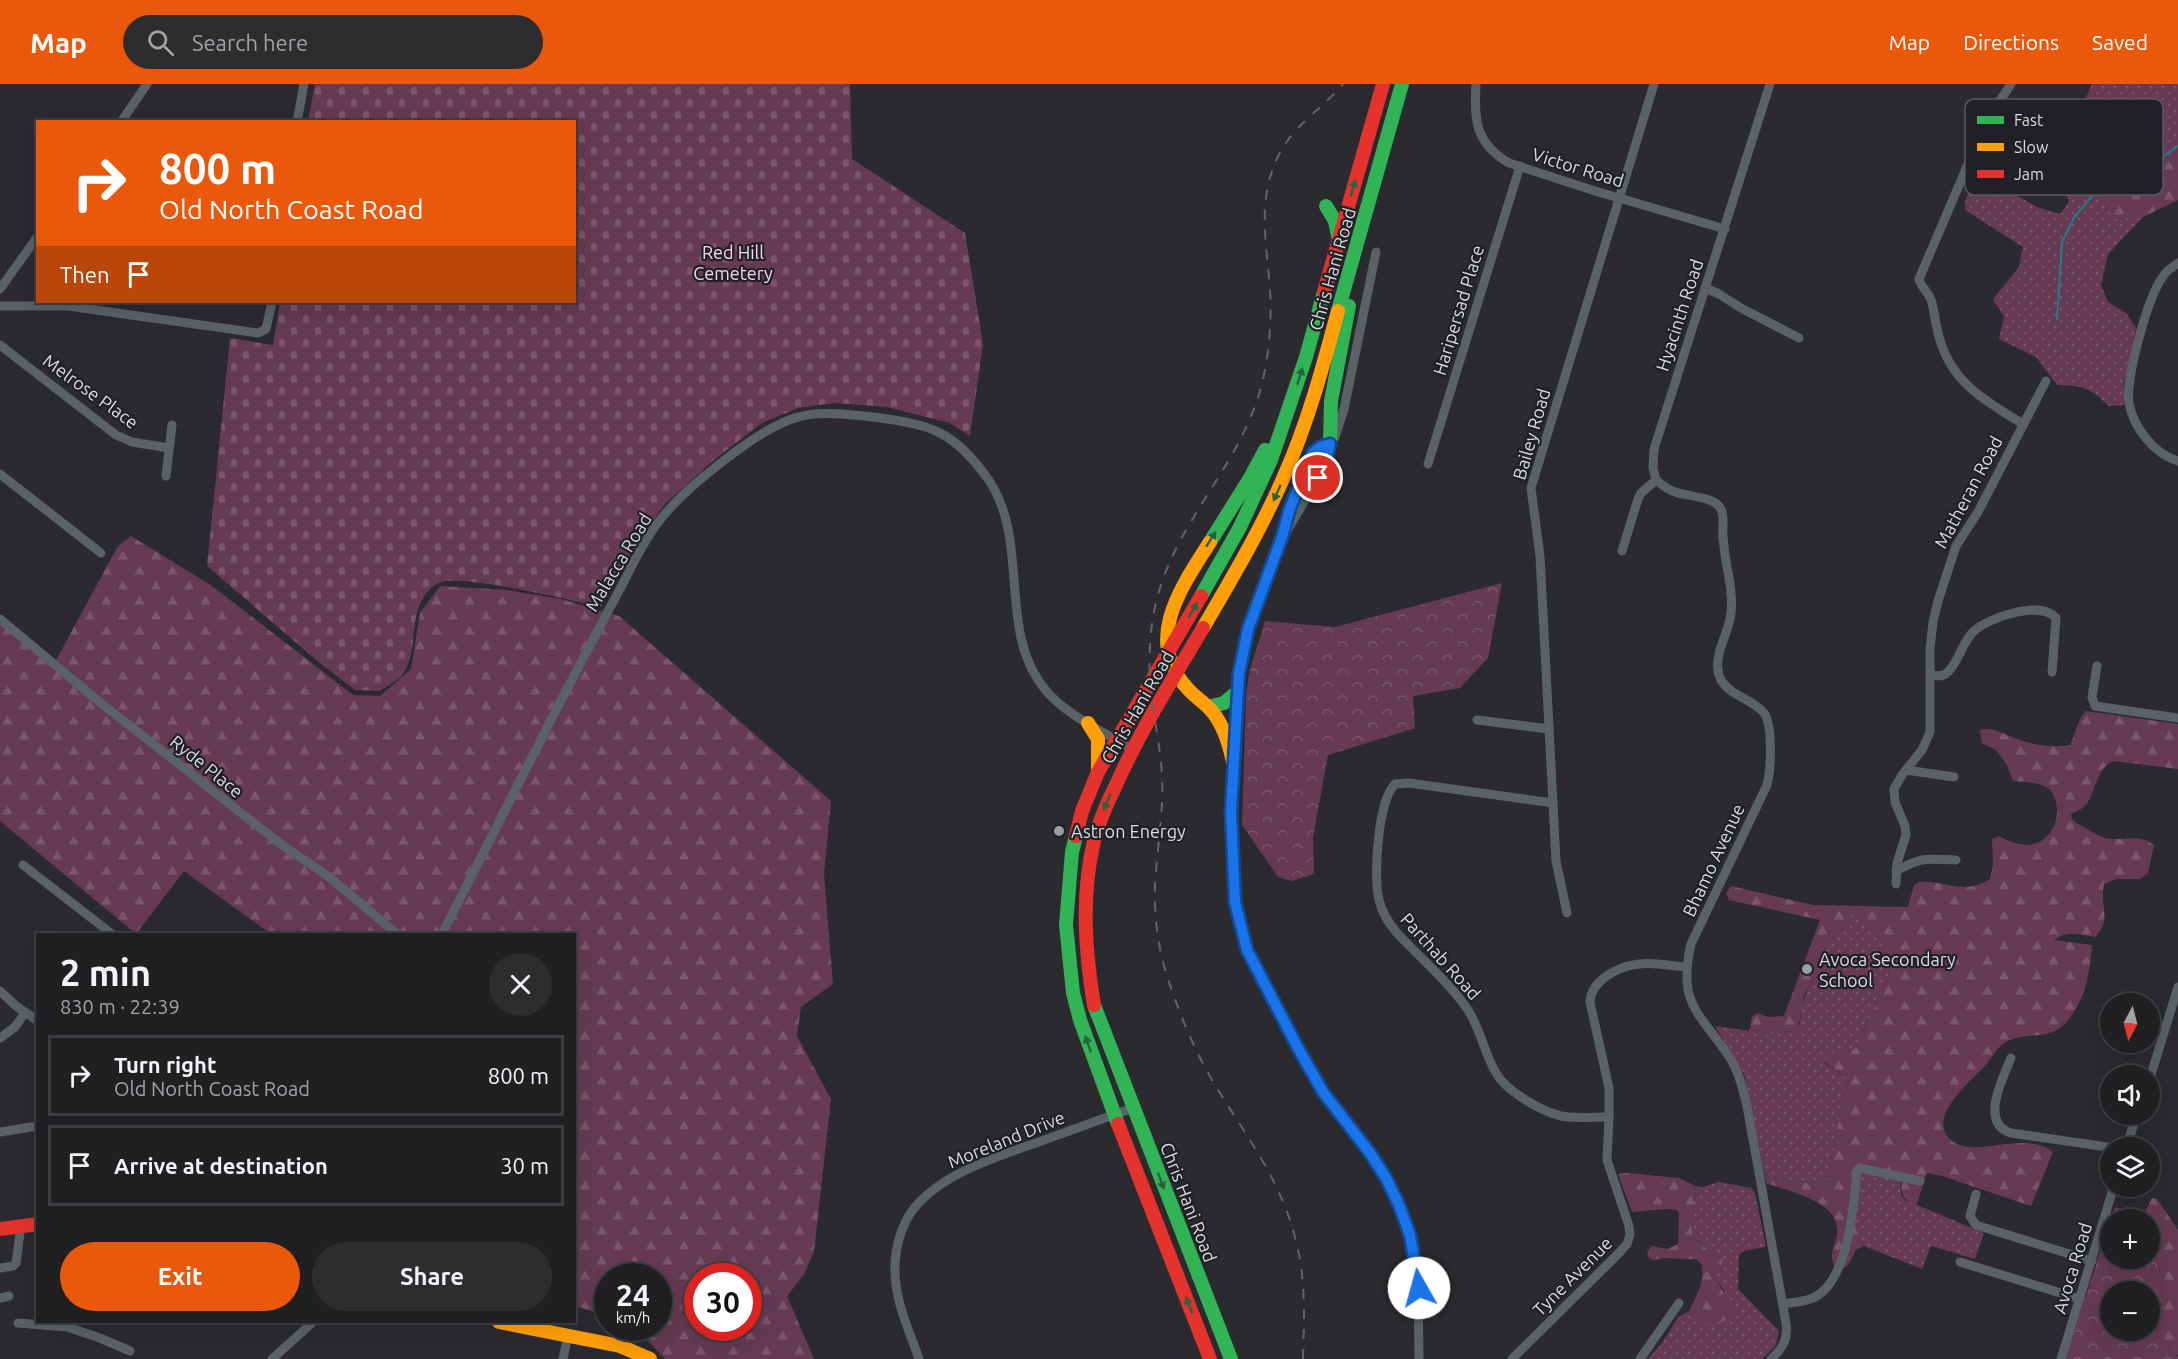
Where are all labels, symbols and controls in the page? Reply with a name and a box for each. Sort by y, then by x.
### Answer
search box [123,15,543,69]
icon: search [144,26,177,59]
text: Map [30,27,87,58]
text: Search here [192,30,308,55]
text: Map [1889,30,1930,54]
text: Directions [1963,30,2059,54]
text: Saved [2092,30,2148,54]
legend [1965,99,2163,195]
text: Fast [2014,111,2044,129]
text: Slow [2014,138,2049,156]
icon: right [60,144,138,222]
street label: Victor Road [1530,144,1626,190]
text: 800 m [159,145,276,192]
text: Jam [2014,165,2044,183]
one-way arrow [1349,179,1358,197]
text: Old North Coast Road [159,194,423,224]
street label: Chris Hani Road [1305,205,1359,333]
park label: Red Hill Cemetery [693,242,773,283]
street label: Haripersad Place [1429,243,1487,377]
street label: Hyacinth Road [1651,257,1707,373]
icon: arrive [122,258,155,291]
text: Then [60,262,110,287]
street label: Melrose Place [40,350,142,432]
one-way arrow [1296,367,1305,385]
street label: Bailey Road [1508,386,1554,482]
street label: Matheran Road [1930,433,2006,551]
pin [1292,452,1343,503]
icon: arrive [1301,461,1334,494]
one-way arrow [1272,484,1282,502]
street label: Malacca Road [581,510,655,614]
one-way arrow [1205,531,1216,547]
one-way arrow [1187,602,1198,618]
street label: Chris Hani Road [1097,647,1177,767]
street label: Ryde Place [167,731,247,801]
one-way arrow [1102,793,1111,811]
street label: Bhamo Avenue [1678,801,1748,919]
place label: Astron Energy [1071,821,1186,841]
marker: Astron Energy [1052,824,1066,838]
street label: Parthab Road [1397,909,1485,1003]
place label: Avoca Secondary School [1819,949,1956,990]
text: 2 min [60,952,151,993]
button: close [489,953,552,1016]
marker: Avoca Secondary School [1800,962,1814,976]
north arrow [2100,993,2160,1053]
map controls [2100,993,2160,1341]
text: 830 m · 22:39 [60,995,180,1018]
one-way arrow [1083,1035,1092,1053]
text: Turn right [114,1052,216,1077]
icon: right [63,1059,96,1092]
text: 800 m [488,1063,549,1088]
button: sound [2100,1065,2160,1125]
text: Old North Coast Road [114,1077,310,1100]
street label: Moreland Drive [945,1106,1067,1172]
button: layers [2100,1137,2160,1197]
street label: Chris Hani Road [1157,1139,1221,1265]
icon: arrive [63,1149,96,1182]
text: Arrive at destination [114,1153,328,1178]
text: 30 m [500,1153,549,1178]
one-way arrow [1157,1172,1166,1190]
button: + [2100,1209,2160,1269]
street label: Avoca Road [2049,1220,2095,1316]
street label: Tyne Avenue [1528,1232,1616,1320]
button: Exit [60,1242,300,1311]
button: Share [312,1242,552,1311]
position arrow [1387,1256,1451,1320]
speed limit sign: 30 [684,1263,762,1341]
text: 24 [616,1278,650,1312]
button: − [2100,1281,2160,1341]
one-way arrow [1184,1295,1194,1313]
text: km/h [616,1309,650,1326]

